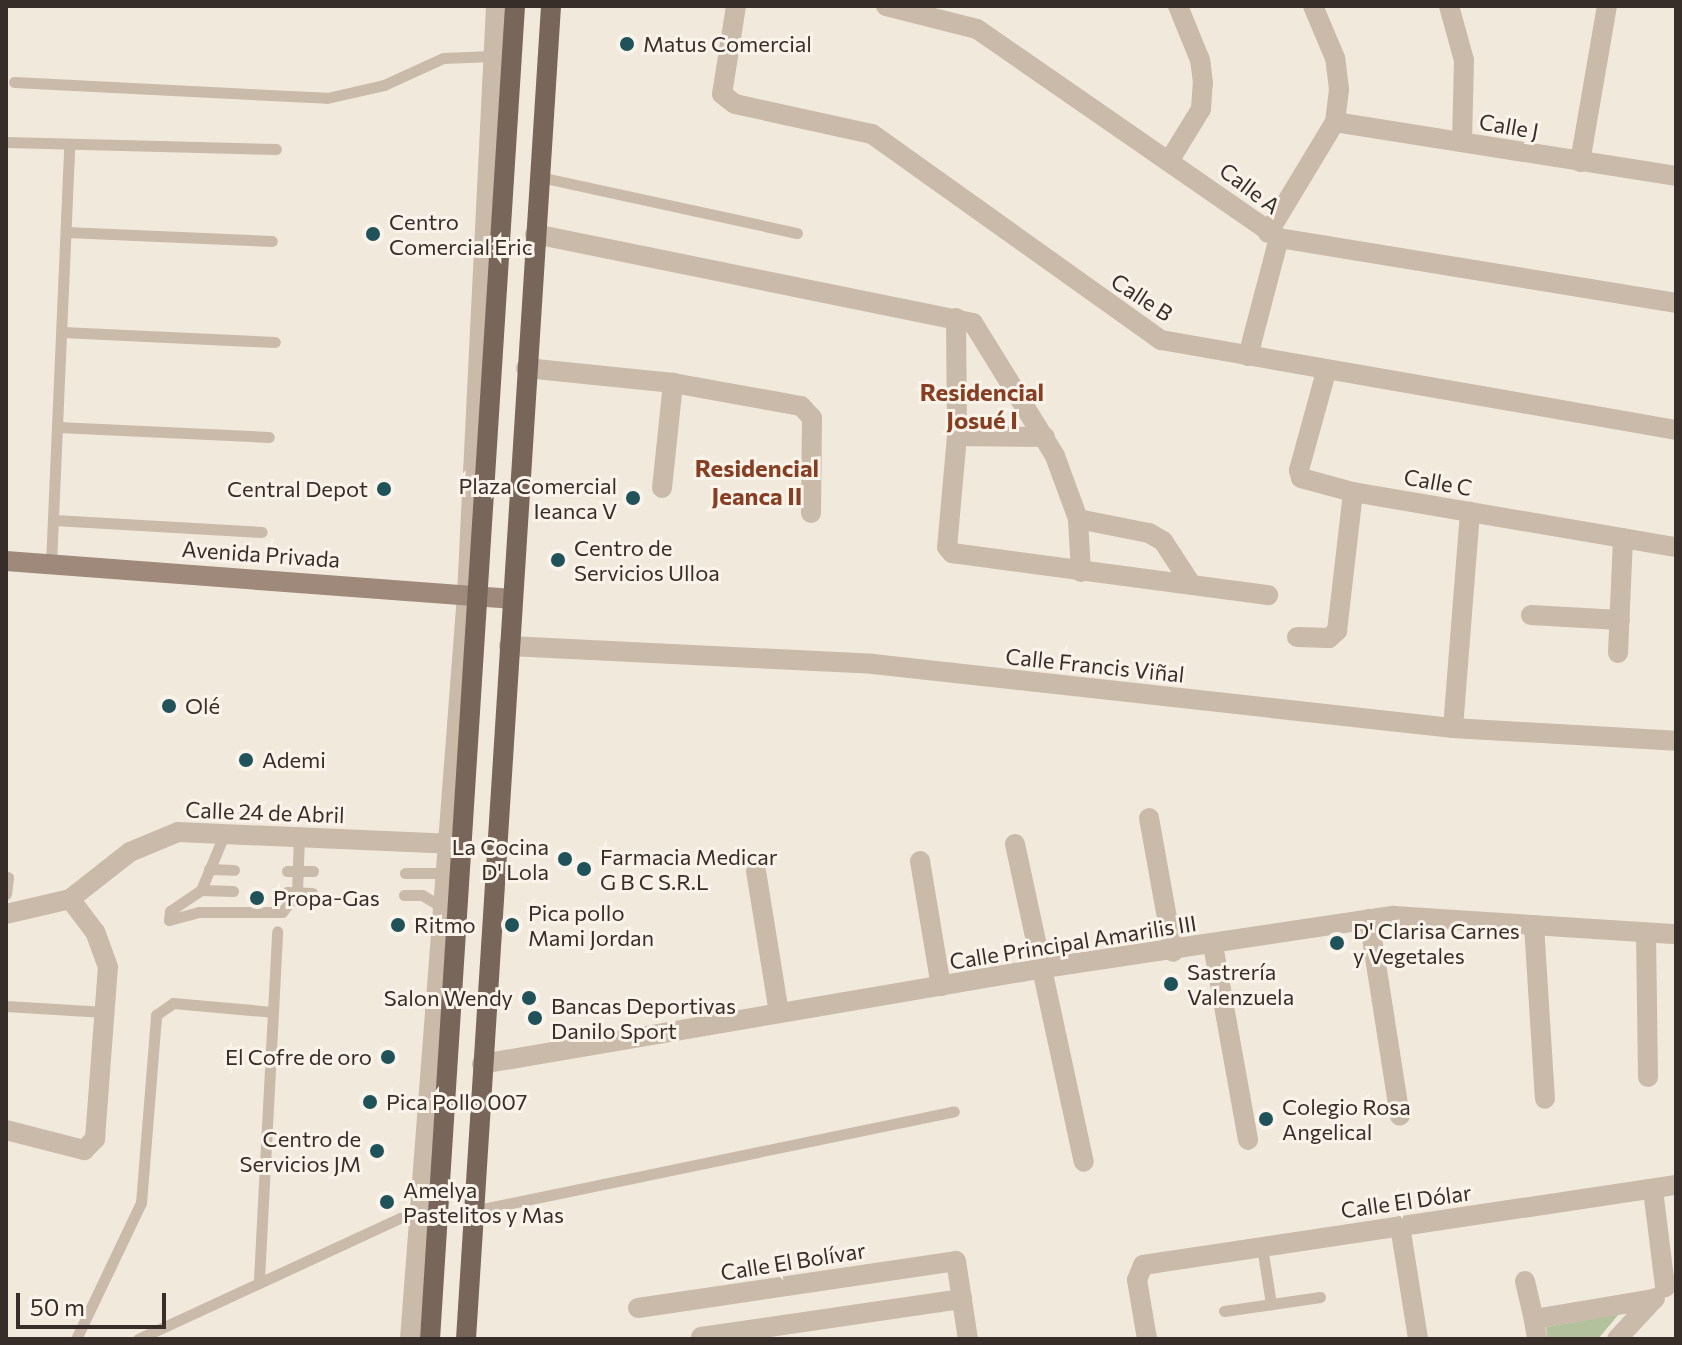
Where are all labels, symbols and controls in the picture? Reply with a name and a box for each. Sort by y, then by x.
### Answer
place label: Matus Comercial [643,31,812,57]
marker: Matus Comercial [618,35,636,53]
street label: Calle J [1477,108,1541,144]
street label: Calle A [1215,157,1285,219]
place label: Centro Comercial Eric [389,208,533,260]
marker: Centro Comercial Eric [364,225,382,243]
street label: Calle B [1106,267,1178,327]
district label: Residencial Josué I [920,378,1044,434]
district label: Residencial Jeanca II [695,454,819,510]
street label: Calle C [1402,463,1474,501]
place label: Plaza Comercial Ieanca V [458,472,617,524]
place label: Central Depot [227,476,368,502]
marker: Central Depot [375,480,393,498]
marker: Plaza Comercial Ieanca V [624,489,642,507]
place label: Centro de Servicios Ulloa [574,534,720,586]
street label: Avenida Privada [181,535,341,573]
marker: Centro de Servicios Ulloa [549,551,567,569]
street label: Calle Francis Viñal [1004,642,1186,688]
place label: Olé [185,693,220,719]
marker: Olé [160,697,178,715]
place label: Ademi [262,747,326,773]
marker: Ademi [237,751,255,769]
street label: Calle 24 de Abril [185,796,345,828]
place label: La Cocina D' Lola [452,833,549,884]
place label: Farmacia Medicar G B C S.R.L [600,843,778,894]
marker: La Cocina D' Lola [556,850,574,868]
marker: Farmacia Medicar G B C S.R.L [575,860,593,878]
place label: Propa-Gas [273,885,380,911]
marker: Propa-Gas [248,889,266,907]
place label: Pica pollo Mami Jordan [528,899,654,950]
street label: Calle Principal Amarilis III [948,909,1198,975]
place label: Ritmo [414,912,476,938]
marker: Ritmo [389,916,407,934]
marker: Pica pollo Mami Jordan [503,916,521,934]
place label: D' Clarisa Carnes y Vegetales [1353,917,1520,968]
marker: D' Clarisa Carnes y Vegetales [1328,934,1346,952]
place label: Sastrería Valenzuela [1187,958,1294,1010]
marker: Sastrería Valenzuela [1162,975,1180,993]
place label: Salon Wendy [384,985,513,1011]
marker: Salon Wendy [520,989,538,1007]
place label: Bancas Deportivas Danilo Sport [551,992,736,1044]
marker: Bancas Deportivas Danilo Sport [526,1009,544,1027]
place label: El Cofre de oro [225,1044,372,1070]
marker: El Cofre de oro [379,1048,397,1066]
place label: Pica Pollo 007 [386,1089,527,1115]
marker: Pica Pollo 007 [361,1093,379,1111]
place label: Colegio Rosa Angelical [1282,1093,1411,1144]
marker: Colegio Rosa Angelical [1257,1110,1275,1128]
place label: Centro de Servicios JM [240,1125,361,1176]
marker: Centro de Servicios JM [368,1142,386,1160]
place label: Amelya Pastelitos y Mas [403,1176,564,1228]
street label: Calle El Dólar [1339,1179,1473,1223]
marker: Amelya Pastelitos y Mas [378,1193,396,1211]
street label: Calle El Bolívar [719,1237,867,1285]
scale bar [20,1277,170,1327]
text: 50 m [30,1292,85,1321]

